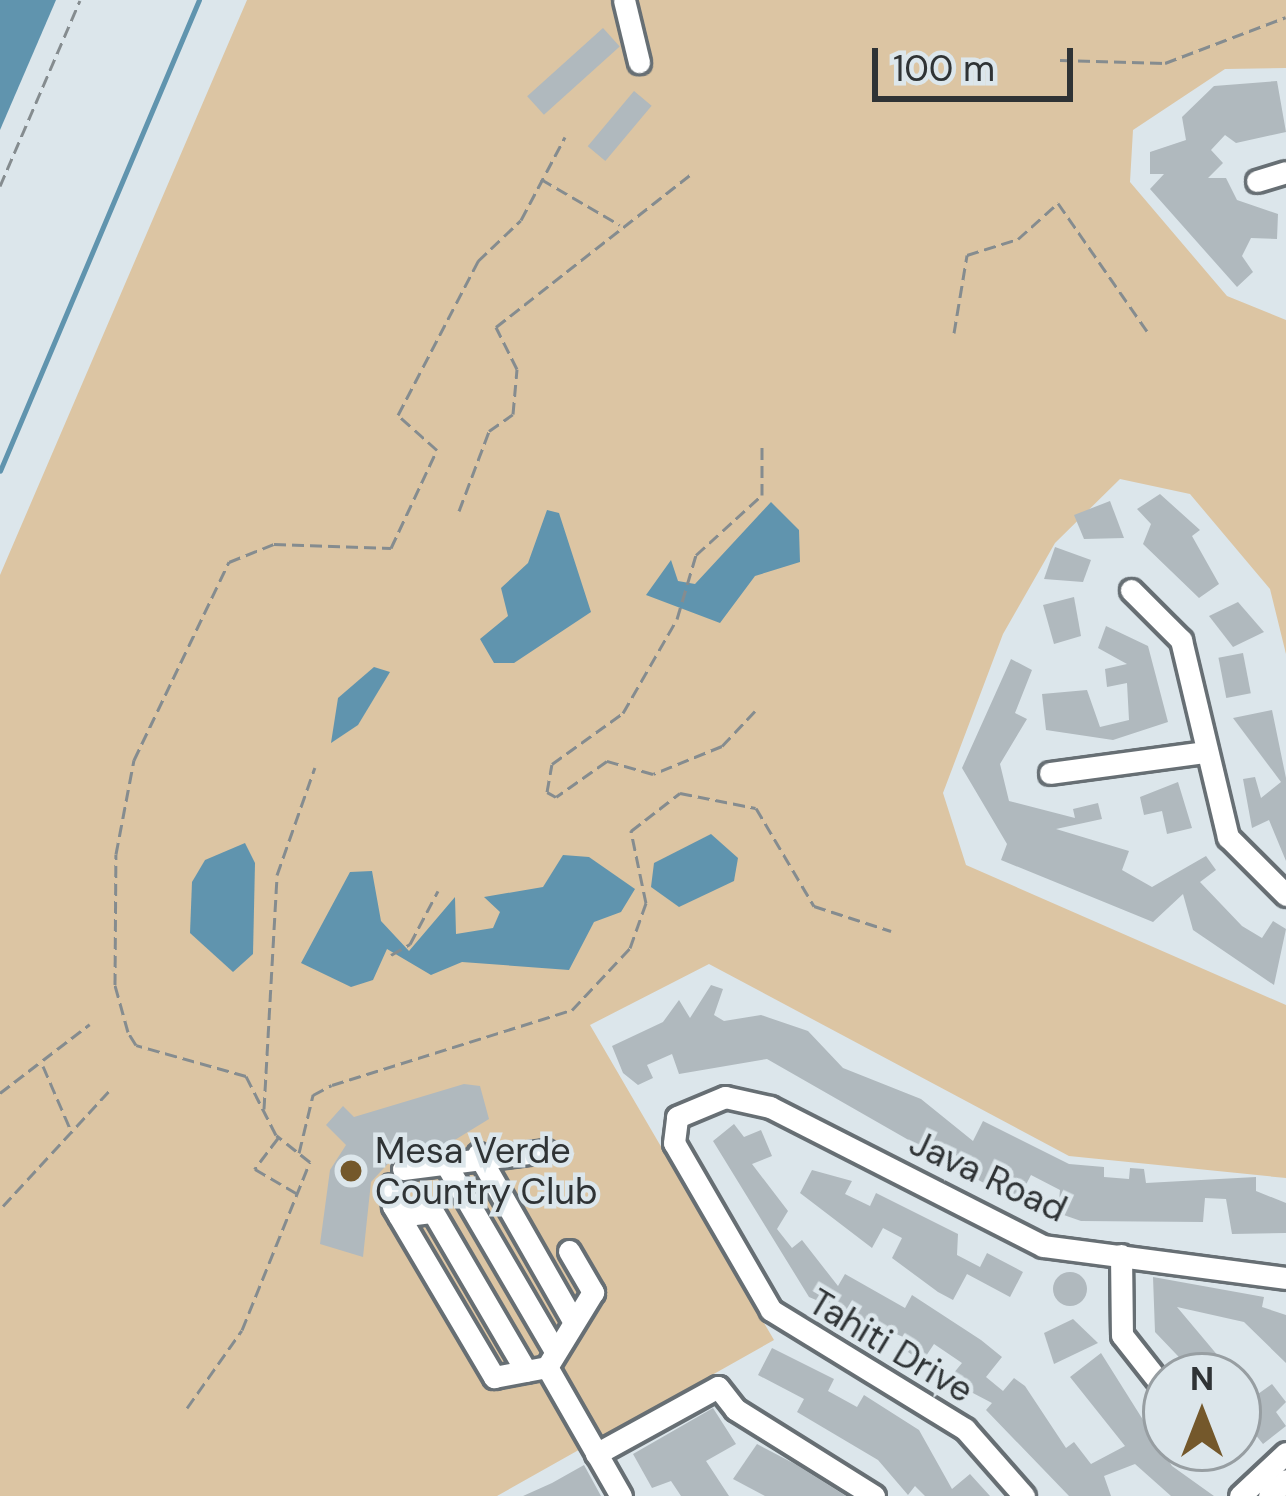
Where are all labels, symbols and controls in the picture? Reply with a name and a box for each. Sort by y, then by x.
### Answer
scale bar [878,24,1079,98]
text: 100 m [893,45,995,92]
street label: Java Road [903,1121,1073,1231]
place label: Mesa Verde Country Club [375,1128,597,1213]
marker: Mesa Verde Country Club [338,1158,364,1184]
street label: Tahiti Drive [801,1280,981,1412]
north arrow [1142,1352,1262,1472]
text: N [1190,1357,1214,1400]

